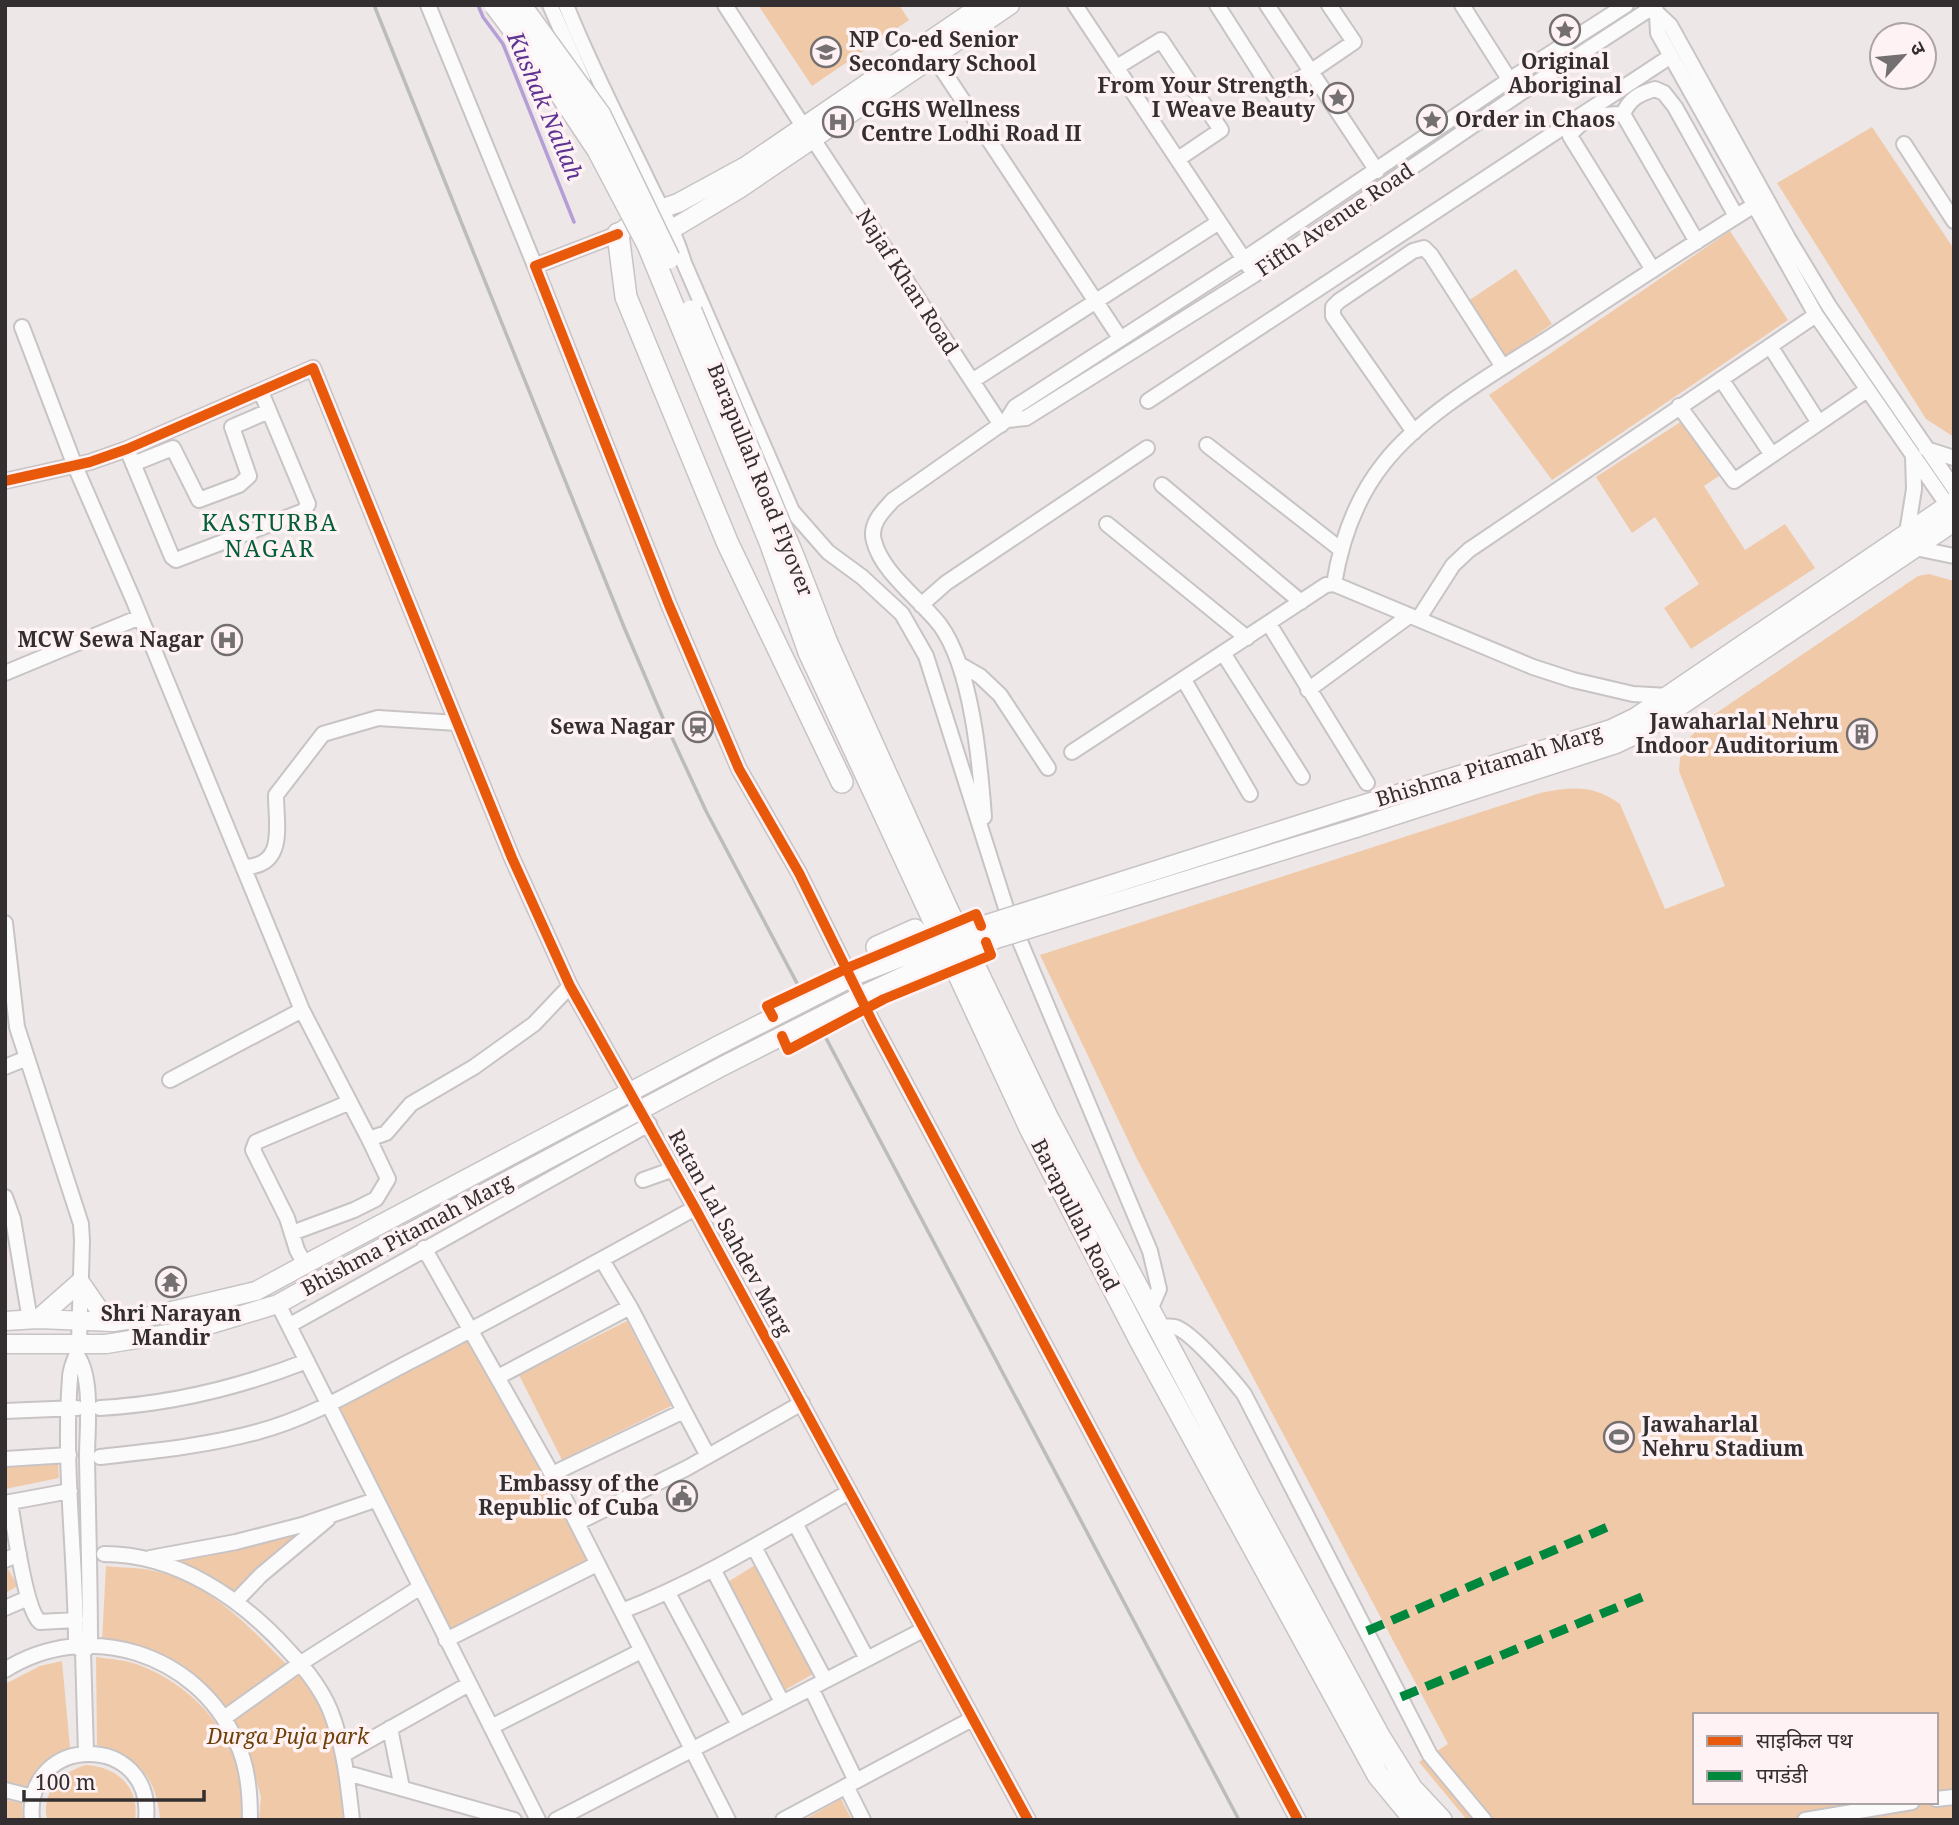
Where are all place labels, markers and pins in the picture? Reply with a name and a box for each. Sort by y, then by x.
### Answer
place icon: Original Aboriginal [1548,13,1582,47]
place label: NP Co-ed Senior Secondary School [849,25,1037,77]
school or university icon: NP Co-ed Senior Secondary School [809,35,843,69]
place label: Original Aboriginal [1508,47,1623,99]
place label: From Your Strength, I Weave Beauty [1097,71,1316,123]
place icon: From Your Strength, I Weave Beauty [1321,81,1355,115]
place label: CGHS Wellness Centre Lodhi Road II [861,95,1082,147]
place icon: Order in Chaos [1415,103,1449,137]
hospital icon: CGHS Wellness Centre Lodhi Road II [821,105,855,139]
place label: Order in Chaos [1455,105,1615,133]
hospital icon: MCW Sewa Nagar [210,623,244,657]
place label: MCW Sewa Nagar [17,625,204,653]
place label: Jawaharlal Nehru Indoor Auditorium [1636,707,1839,759]
station icon: Sewa Nagar [681,710,715,744]
place label: Sewa Nagar [550,712,675,740]
building icon: Jawaharlal Nehru Indoor Auditorium [1845,717,1879,751]
temple icon: Shri Narayan Mandir [154,1265,188,1299]
place label: Shri Narayan Mandir [101,1299,241,1351]
place label: Jawaharlal Nehru Stadium [1641,1410,1804,1462]
sports icon: Jawaharlal Nehru Stadium [1602,1420,1636,1454]
place label: Embassy of the Republic of Cuba [478,1469,659,1521]
public building icon: Embassy of the Republic of Cuba [665,1479,699,1513]

